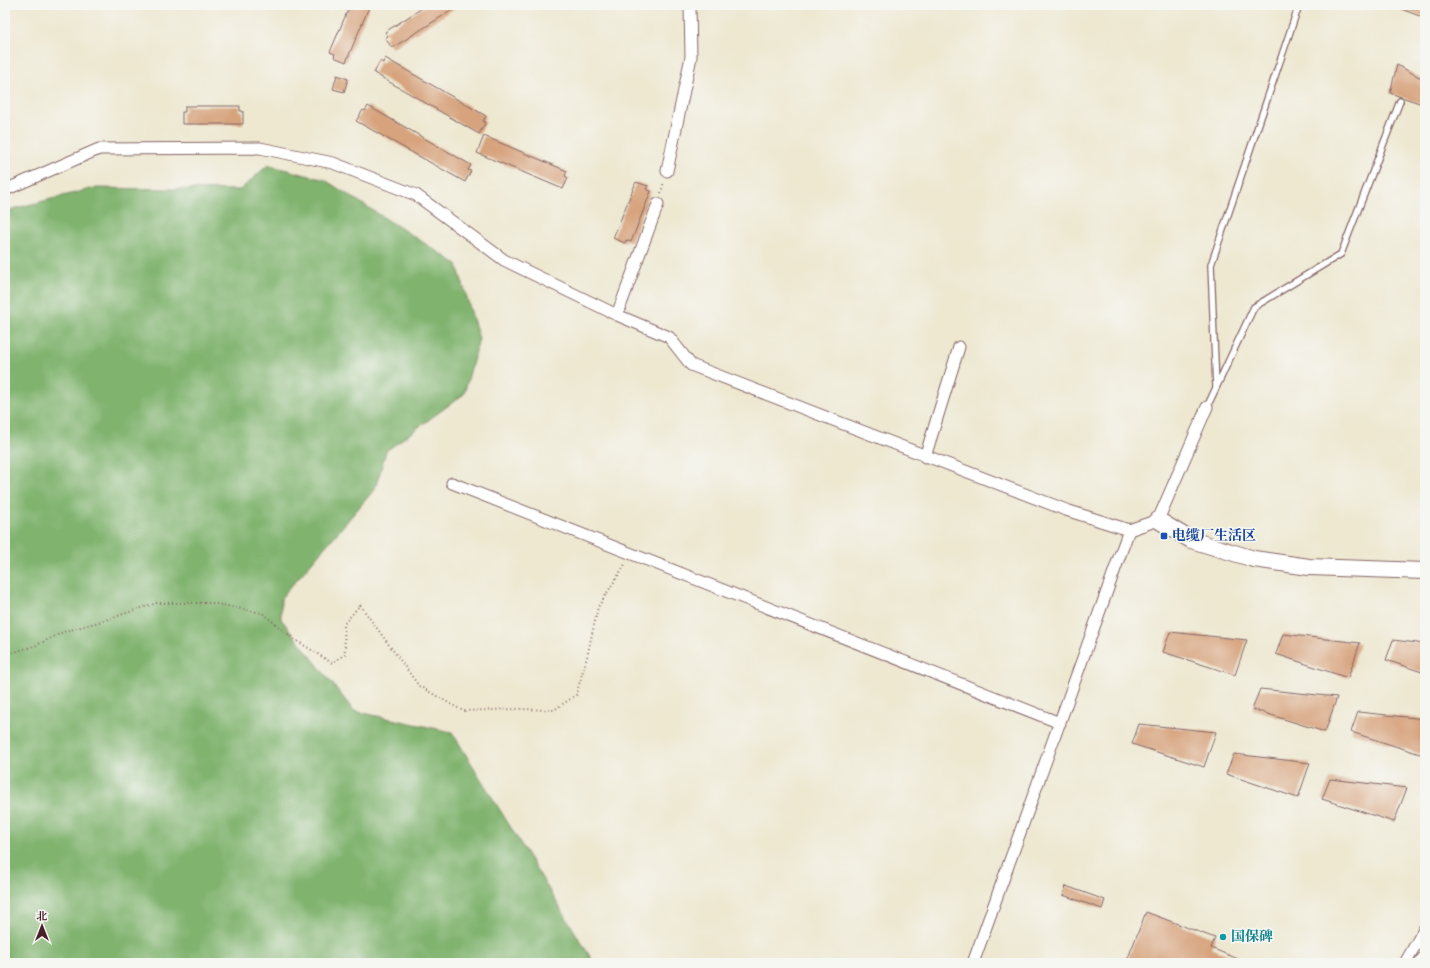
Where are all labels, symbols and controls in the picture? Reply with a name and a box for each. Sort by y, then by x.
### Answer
place label: 电缆厂生活区 [1172,527,1256,545]
marker: 电缆厂生活区 [1159,531,1169,541]
north arrow [22,906,62,946]
text: 北 [37,910,48,924]
place label: 国保碑 [1231,928,1273,946]
marker: 国保碑 [1218,932,1228,942]

